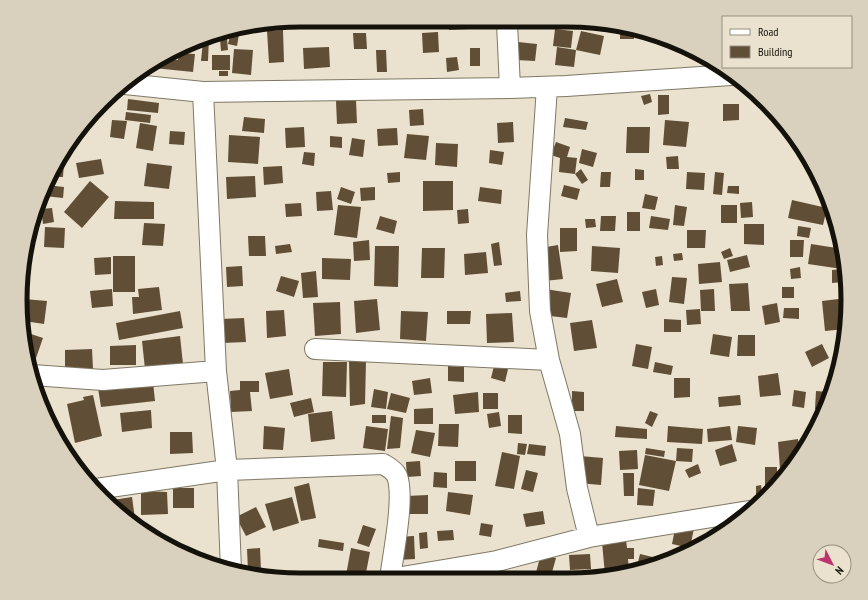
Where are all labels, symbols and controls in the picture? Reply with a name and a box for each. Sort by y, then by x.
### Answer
legend [722,16,852,68]
text: Road [758,24,778,39]
text: Building [758,44,793,59]
north arrow [812,544,852,584]
text: N [832,564,847,578]

